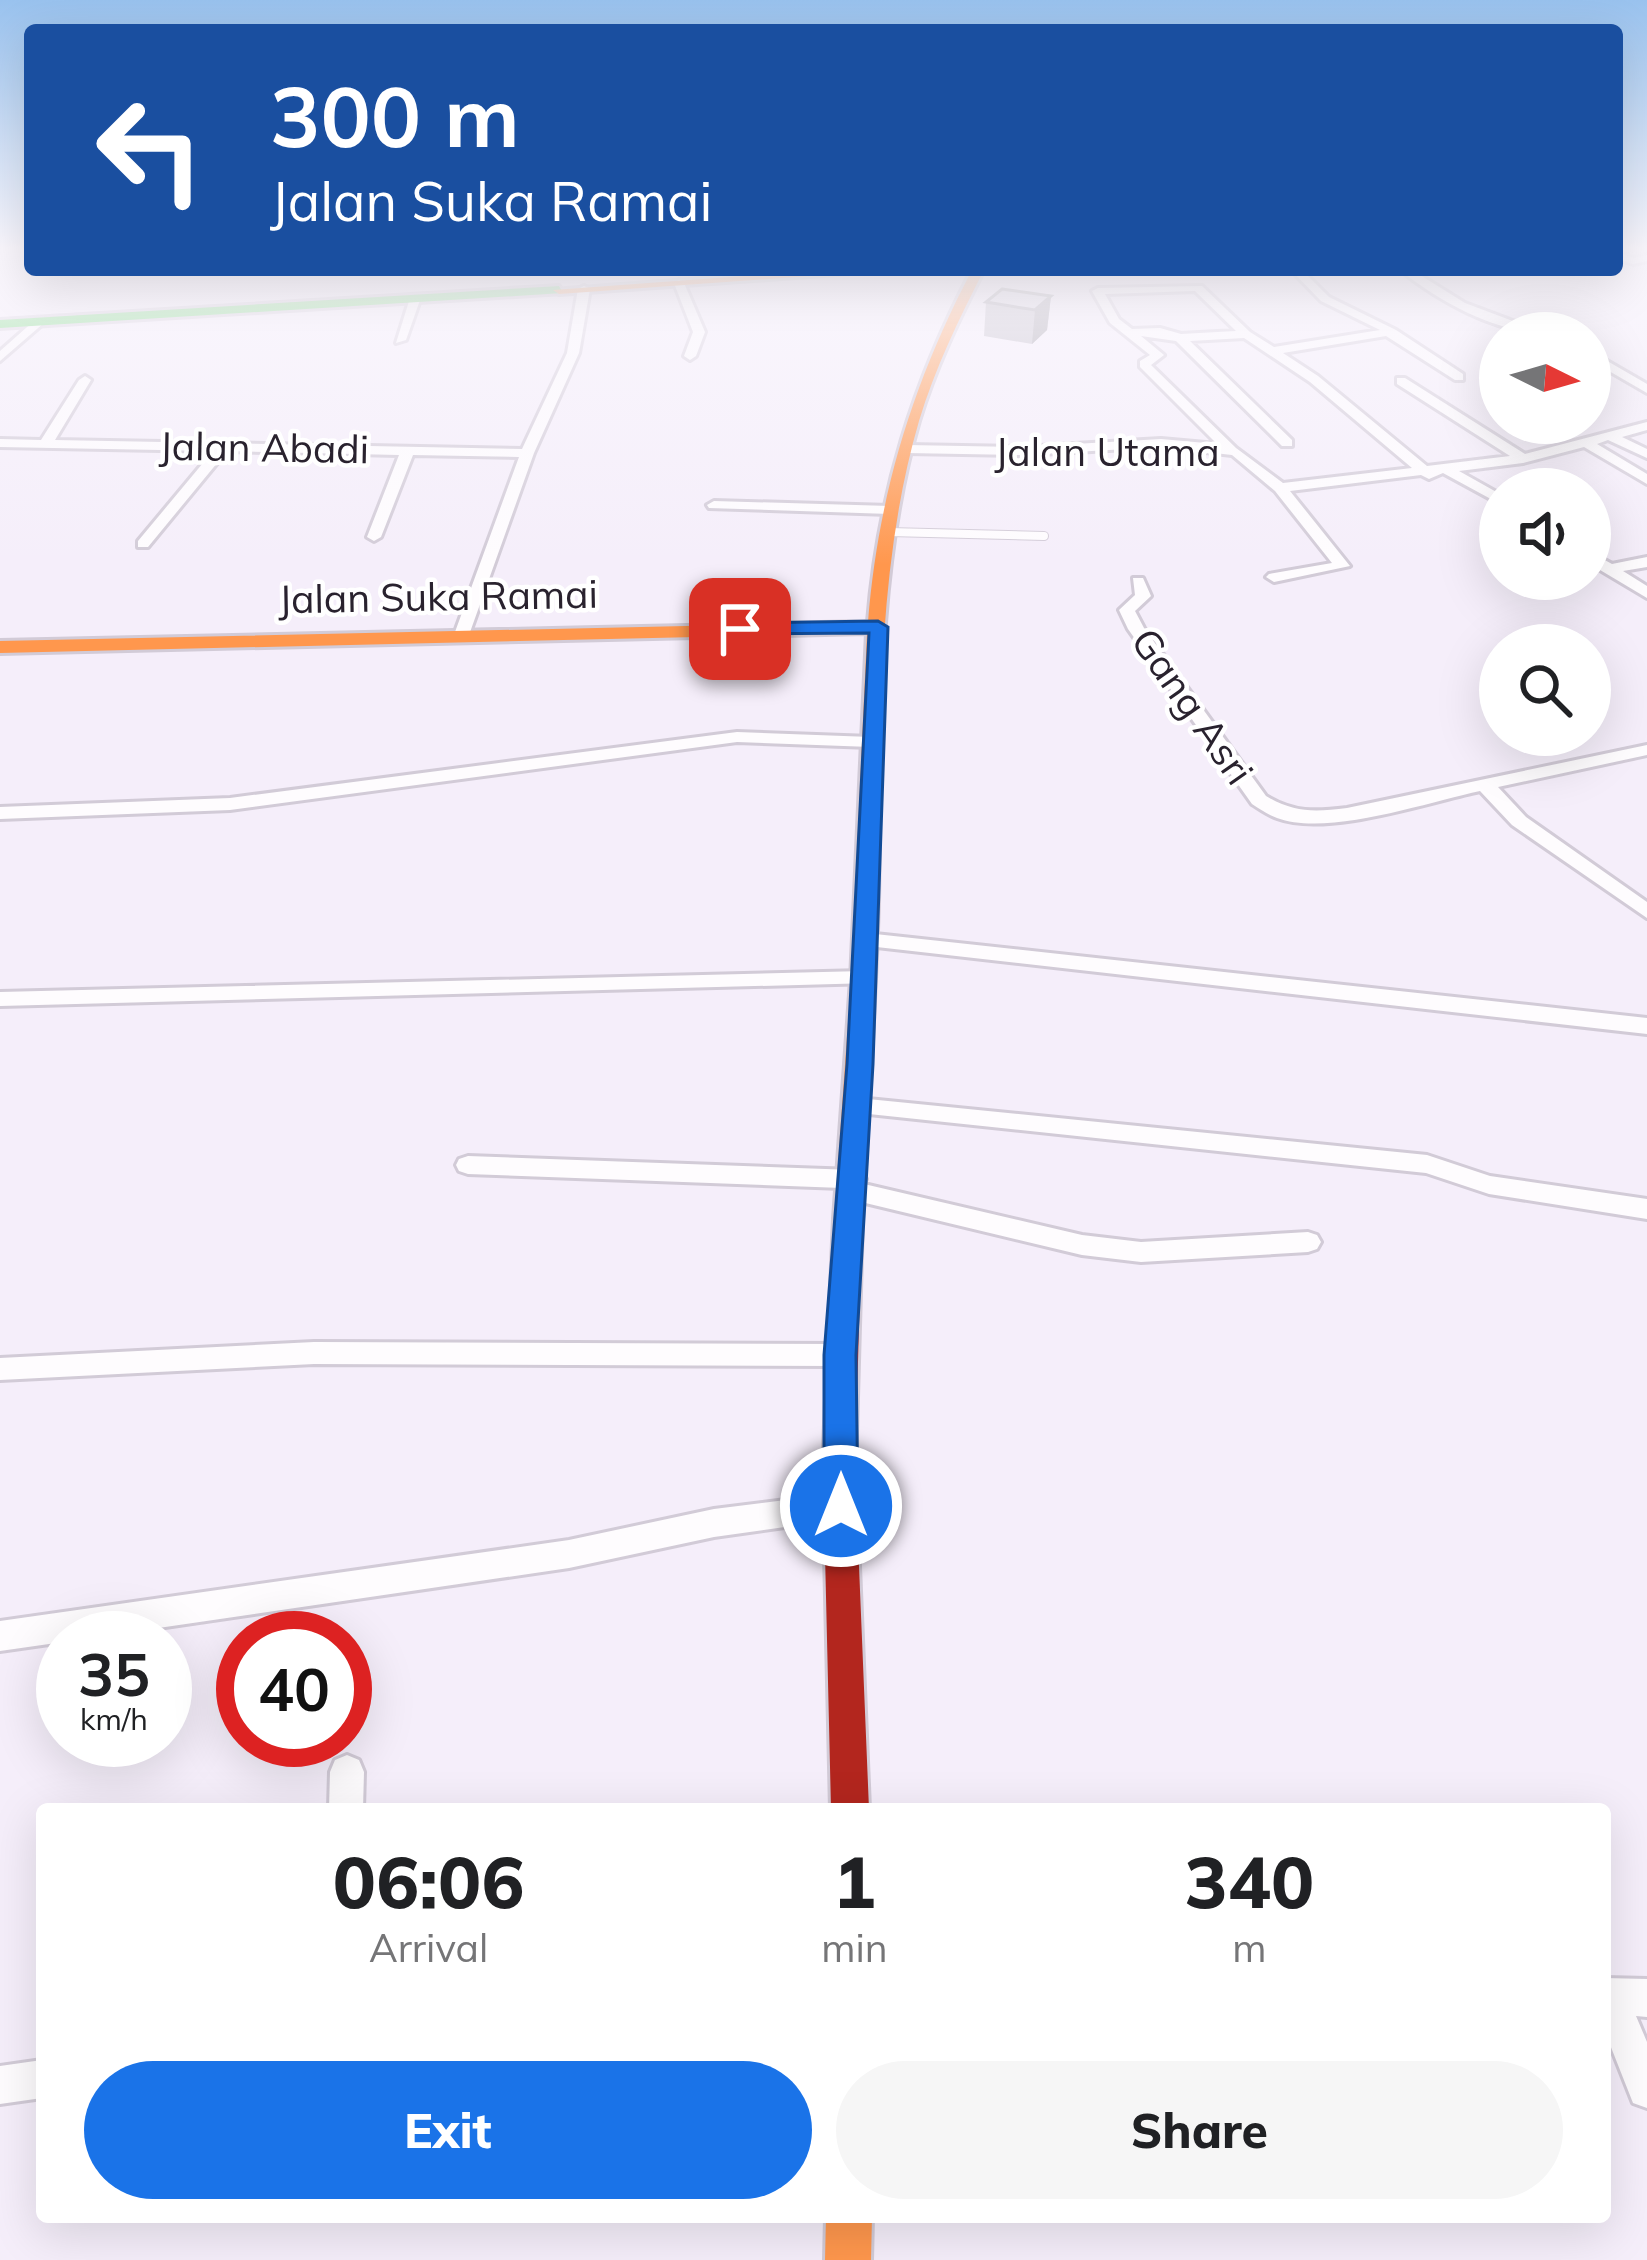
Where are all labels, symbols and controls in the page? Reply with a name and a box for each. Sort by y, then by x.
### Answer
text: 300 m [270,63,520,168]
icon: left [72,72,228,228]
text: Jalan Suka Ramai [270,167,712,235]
north arrow [1479,312,1611,444]
map controls [1479,312,1611,756]
street label: Jalan Abadi [159,421,369,473]
street label: Jalan Utama [994,427,1220,476]
button: sound [1479,468,1611,600]
street label: Jalan Suka Ramai [278,569,598,623]
pin [689,578,791,680]
icon: arrive [707,596,773,662]
street label: Gang Asri [1121,618,1265,794]
button: search [1479,624,1611,756]
position arrow [778,1443,904,1569]
speed limit sign: 40 [216,1611,372,1767]
text: 35 [78,1636,150,1711]
text: km/h [80,1700,148,1738]
text: 06:06 [333,1836,524,1926]
text: 1 [833,1836,876,1926]
text: 340 [1185,1836,1314,1926]
text: Arrival [369,1923,488,1972]
text: min [821,1923,888,1972]
text: m [1232,1923,1266,1972]
button: Exit [84,2061,812,2199]
button: Share [836,2061,1563,2199]

